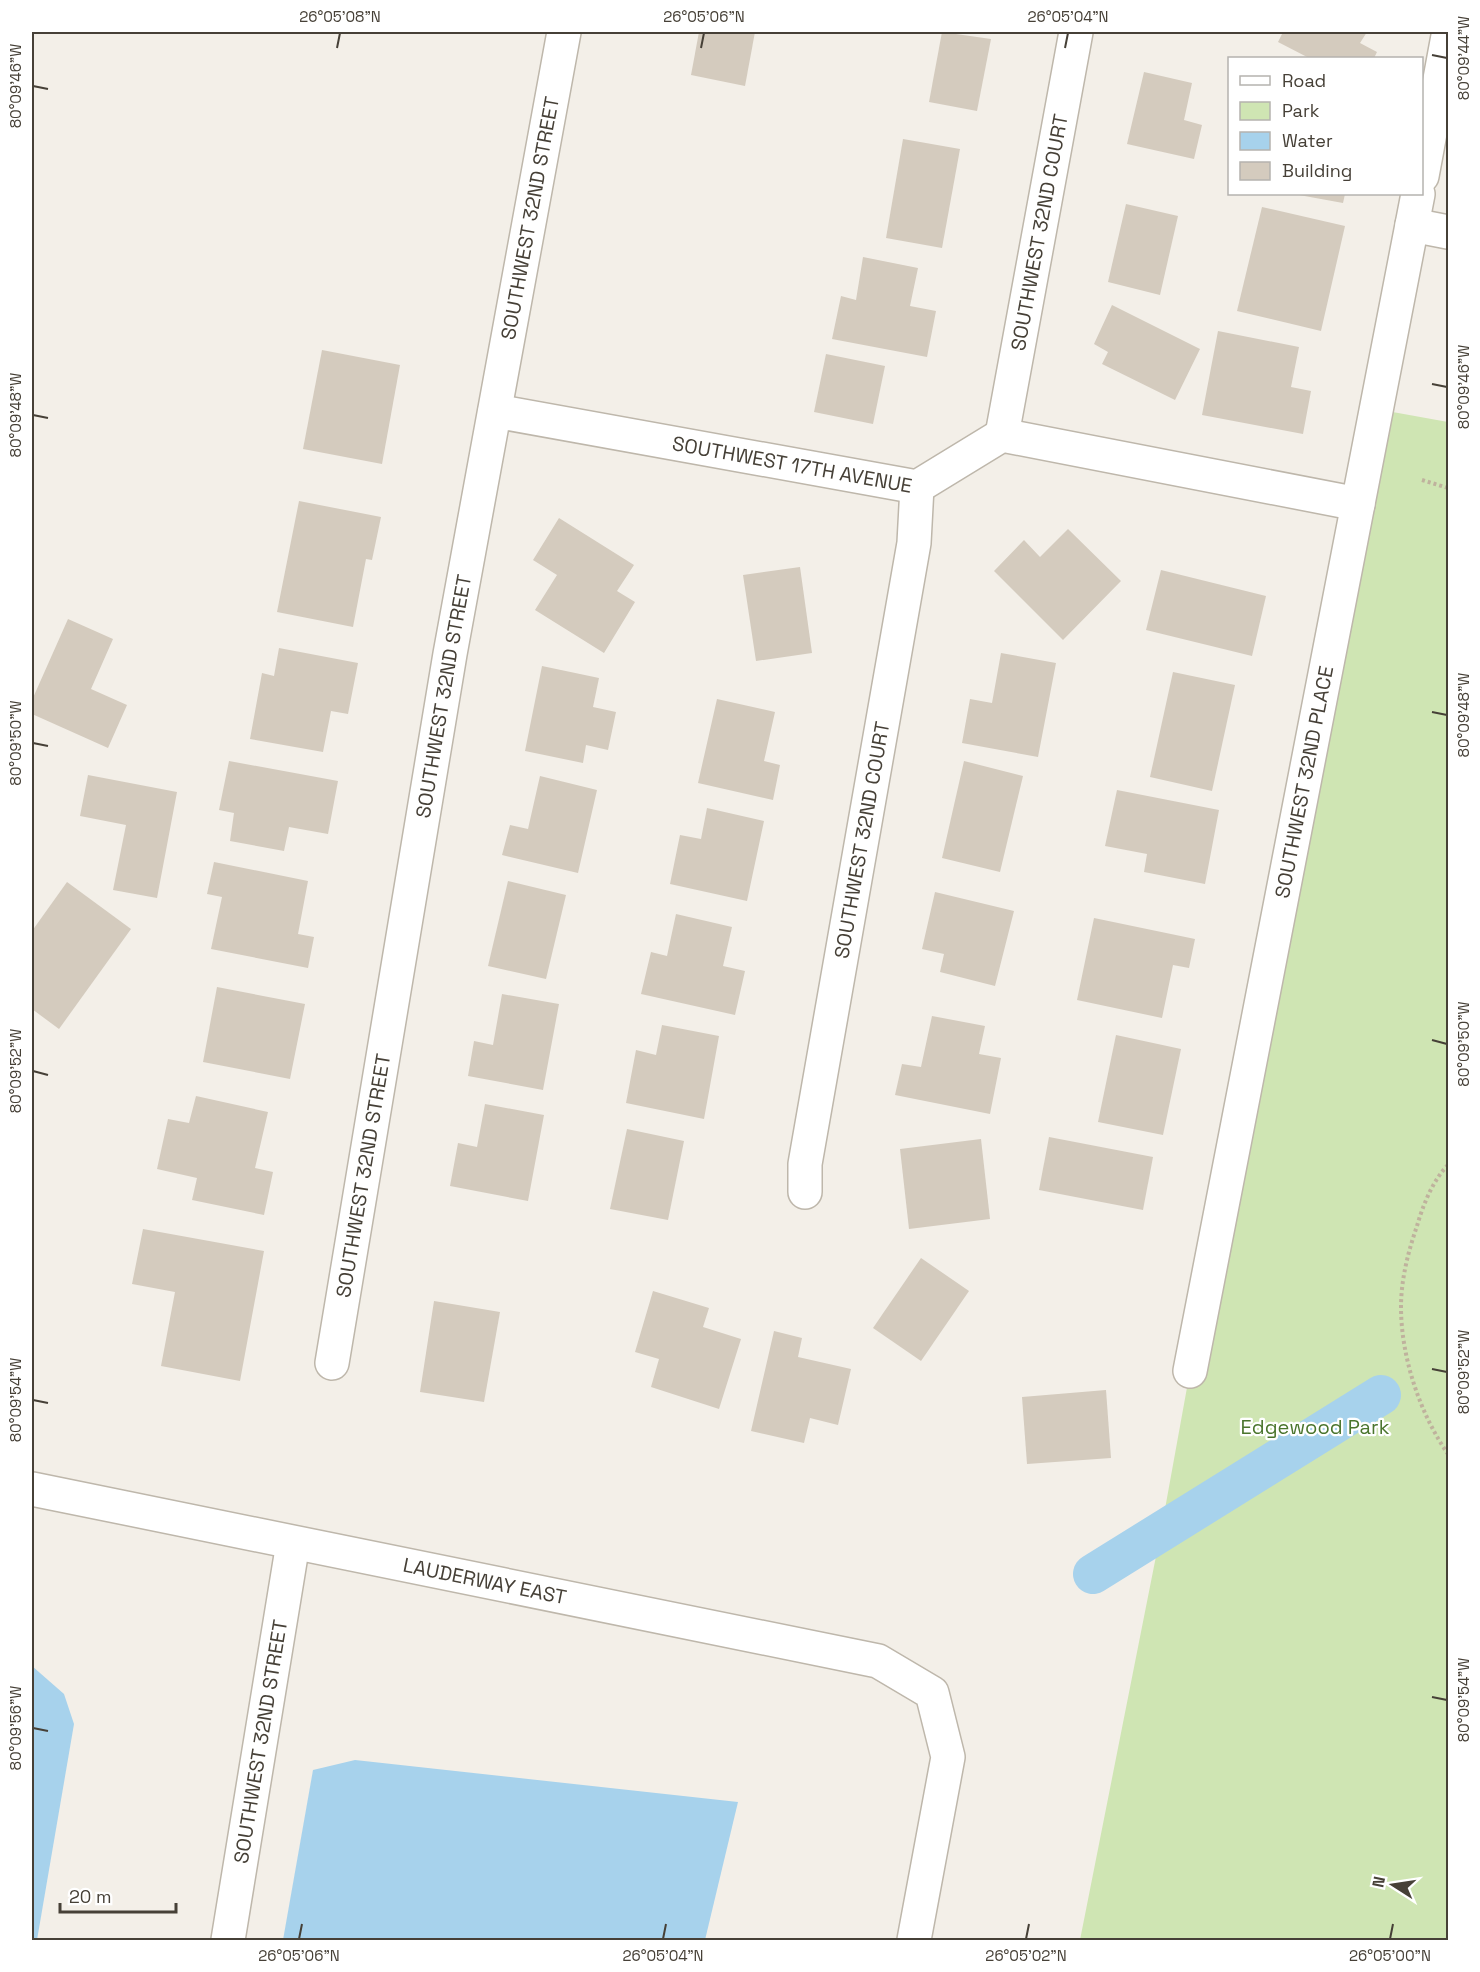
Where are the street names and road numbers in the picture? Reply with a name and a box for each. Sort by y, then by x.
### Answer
street label: SOUTHWEST 32ND STREET [495,94,565,342]
street label: SOUTHWEST 32ND COURT [1005,112,1074,353]
street label: SOUTHWEST 17TH AVENUE [670,430,914,499]
street label: SOUTHWEST 32ND STREET [410,572,477,820]
street label: SOUTHWEST 32ND PLACE [1269,664,1339,900]
street label: SOUTHWEST 32ND COURT [828,719,895,961]
street label: SOUTHWEST 32ND STREET [330,1051,396,1299]
street label: LAUDERWAY EAST [401,1552,569,1610]
street label: SOUTHWEST 32ND STREET [228,1617,293,1866]

